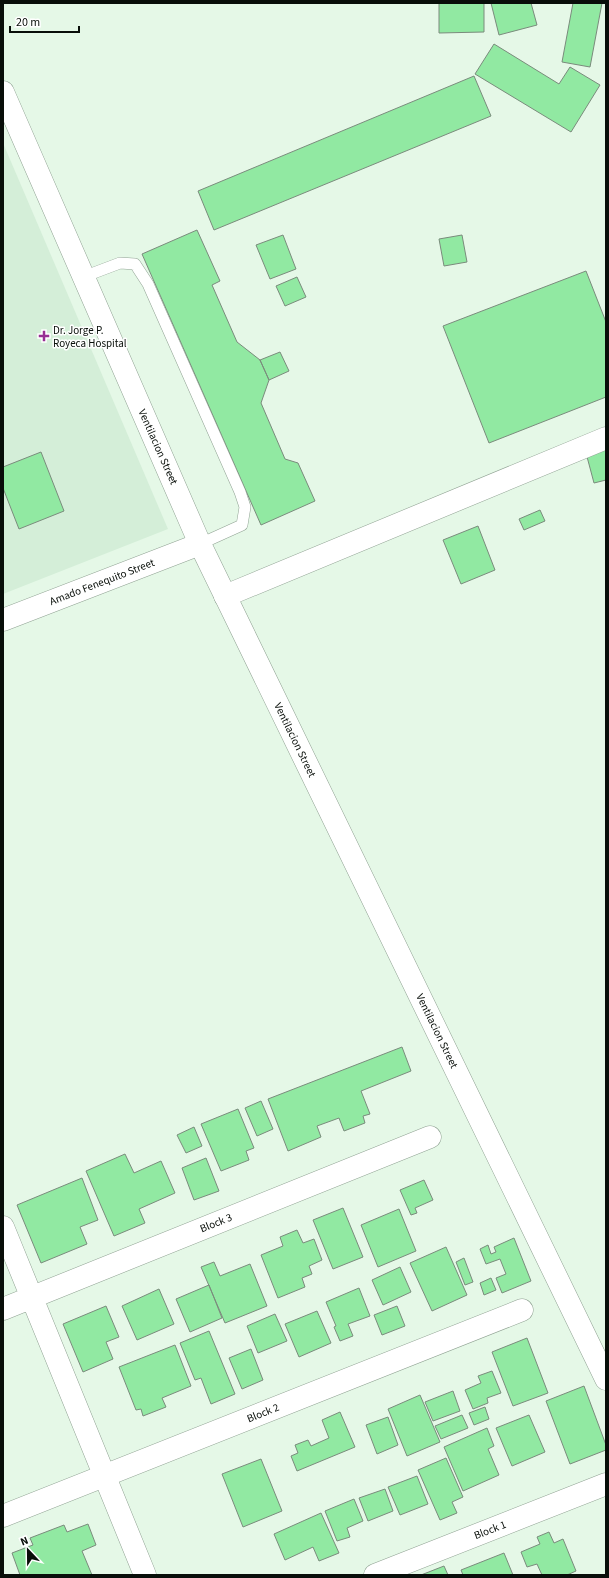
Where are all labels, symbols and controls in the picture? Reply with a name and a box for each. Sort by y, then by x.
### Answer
scale bar [10,8,79,34]
text: 20 m [16,14,40,31]
place label: Dr. Jorge P. Royeca Hospital [53,323,127,351]
marker: Dr. Jorge P. Royeca Hospital [38,330,50,342]
street label: Ventilacion Street [135,407,181,487]
street label: Amado Fenequito Street [47,555,157,609]
street label: Ventilacion Street [270,700,320,780]
street label: Ventilacion Street [412,991,462,1071]
street label: Block 3 [198,1210,234,1236]
street label: Block 2 [245,1400,281,1426]
street label: Block 1 [472,1517,508,1543]
north arrow [8,1530,48,1570]
text: N [18,1533,31,1550]

